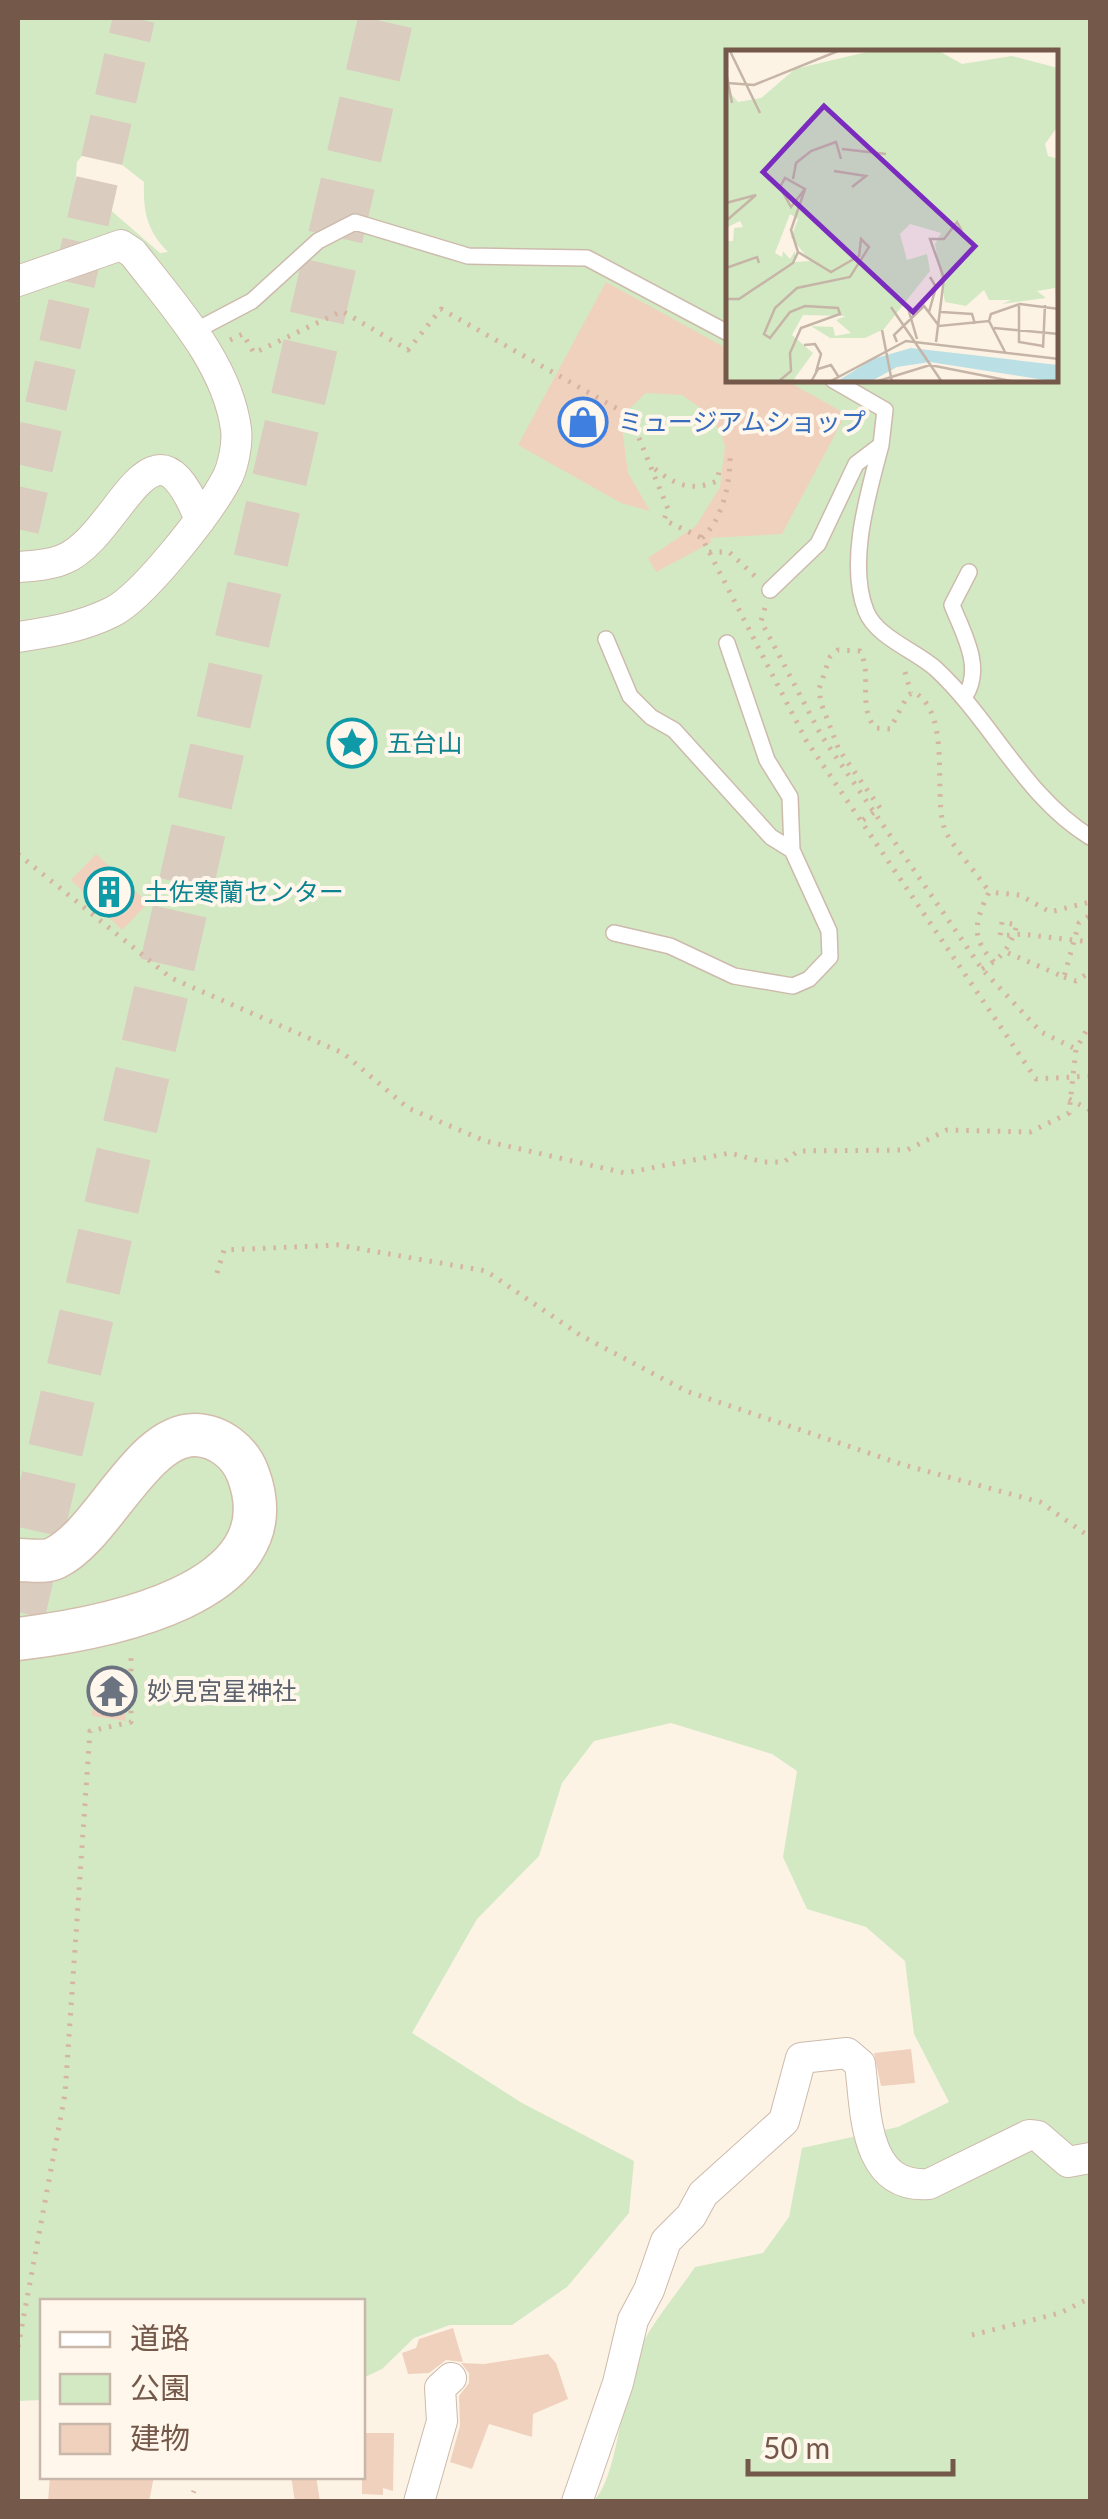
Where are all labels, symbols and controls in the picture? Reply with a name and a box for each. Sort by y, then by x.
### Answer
inset map [726,50,1058,382]
shop icon: ミュージアムショップ [557,396,609,448]
place label: ミュージアムショップ [618,406,866,436]
place icon: 五台山 [326,717,378,769]
place label: 五台山 [387,727,462,757]
building icon: 土佐寒蘭センター [83,866,135,918]
place label: 土佐寒蘭センター [144,876,344,906]
temple icon: 妙見宮星神社 [86,1665,138,1717]
place label: 妙見宮星神社 [147,1675,297,1705]
legend [40,2299,365,2479]
text: 道路 [130,2319,190,2355]
text: 公園 [130,2369,190,2405]
scale bar [748,2414,953,2476]
text: 建物 [130,2419,190,2455]
text: 50 m [763,2429,830,2465]

